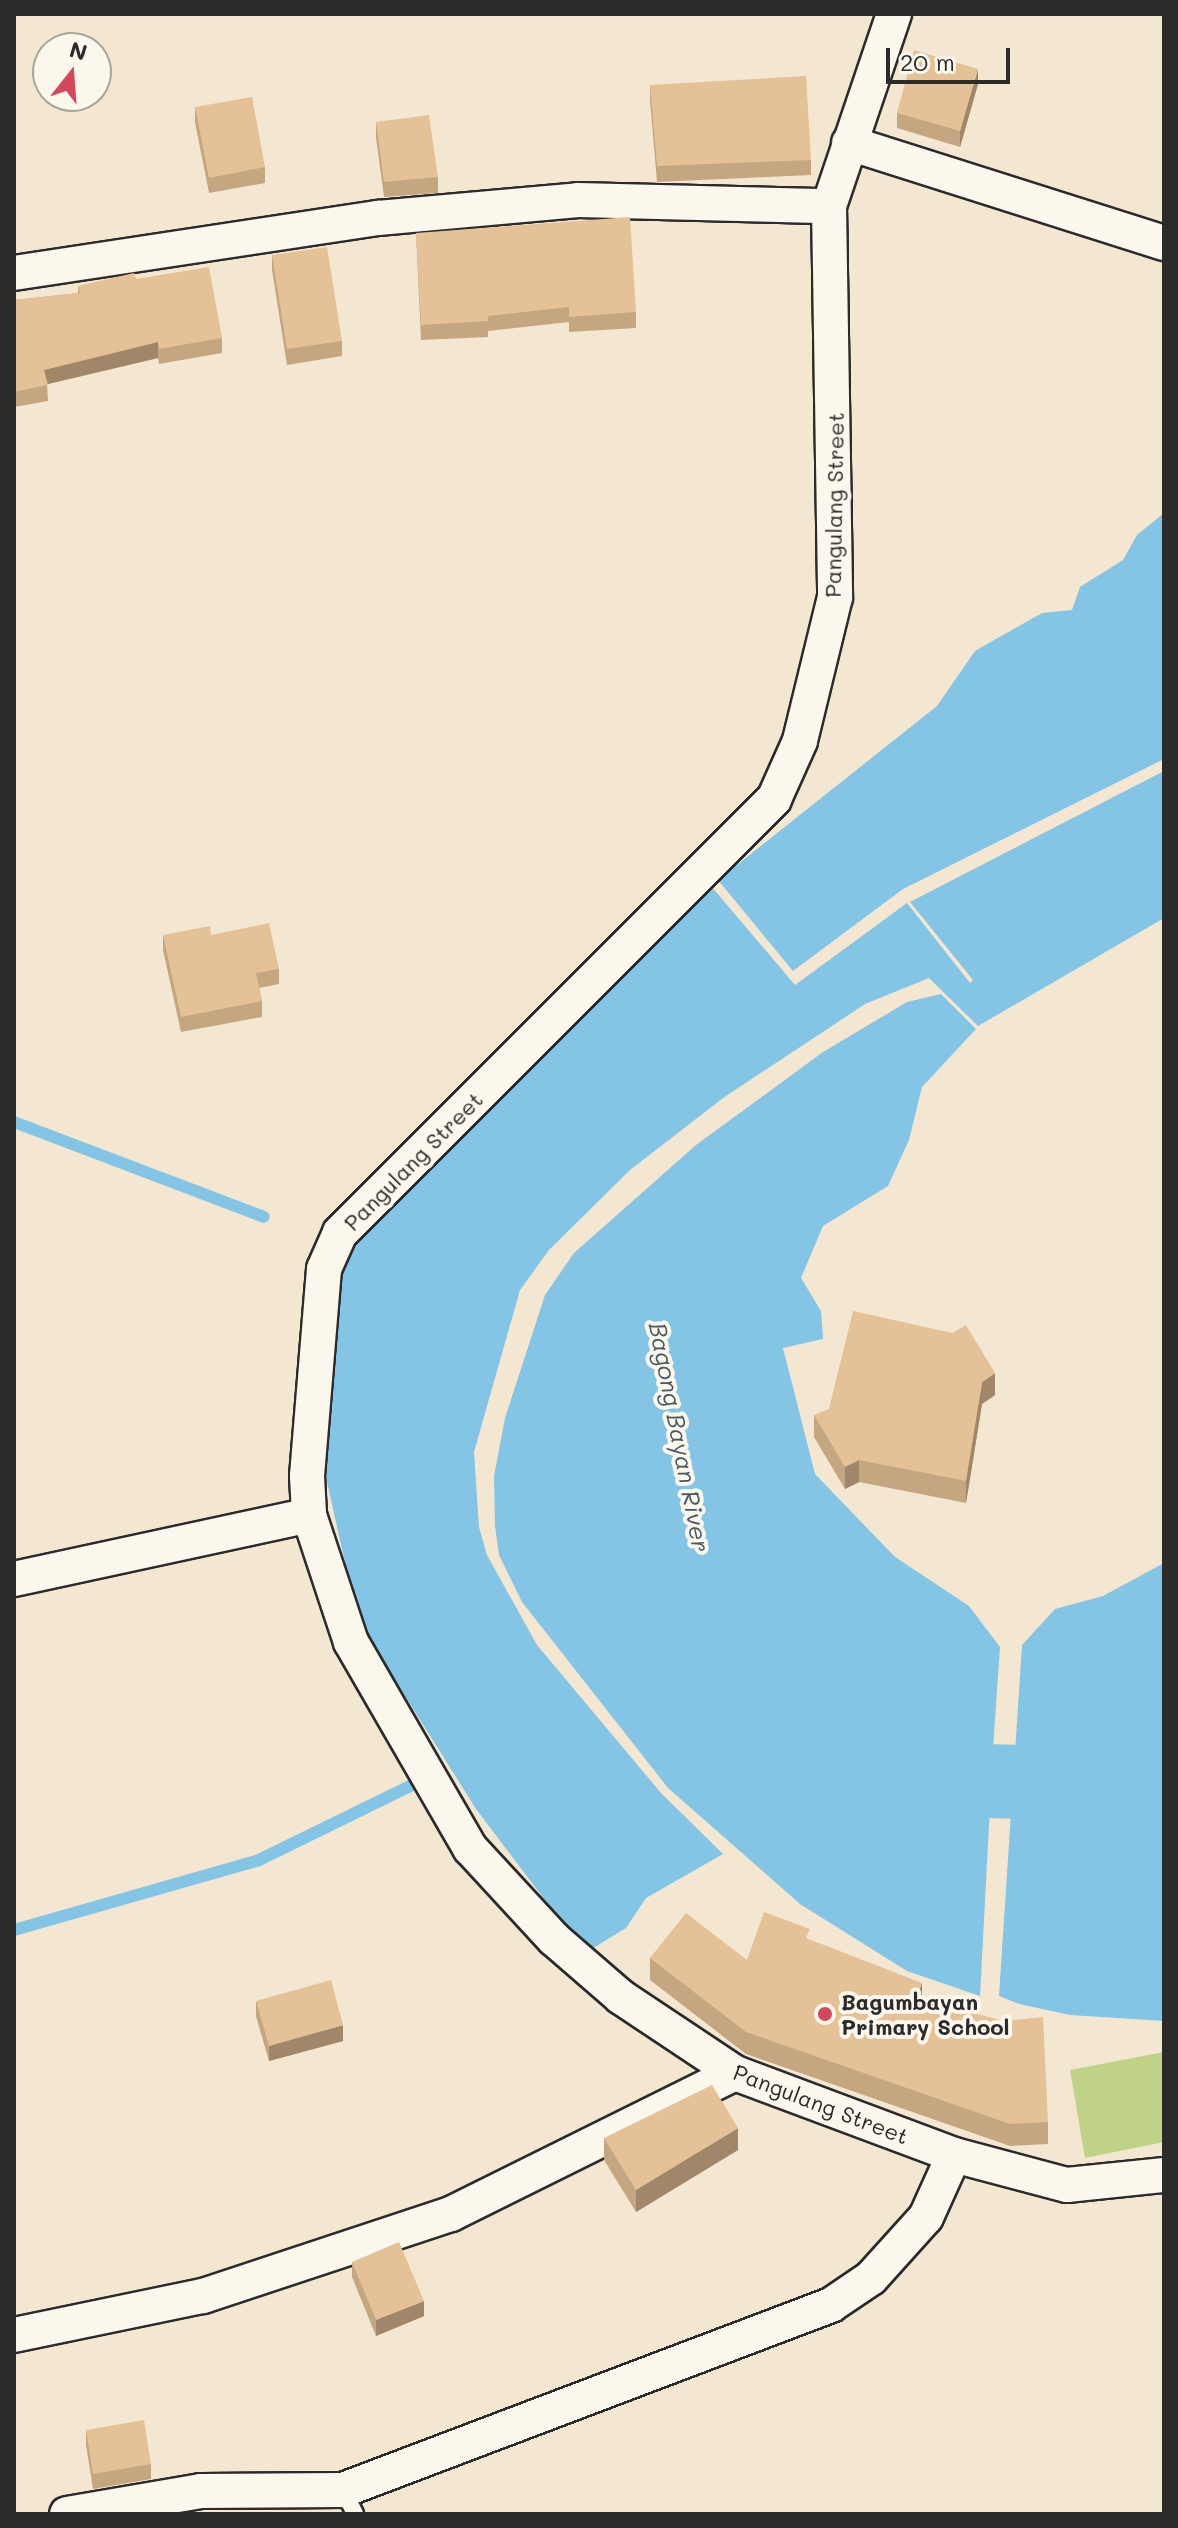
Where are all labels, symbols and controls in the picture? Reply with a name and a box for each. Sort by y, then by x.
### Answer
north arrow [32,32,112,112]
scale bar [890,32,1014,82]
text: N [66,34,91,67]
text: 20 m [900,46,955,77]
street label: Pangulang Street [819,412,849,598]
street label: Pangulang Street [338,1086,488,1236]
water label: Bagong Bayan River [644,1320,716,1554]
place label: Bagumbayan Primary School [841,1988,1010,2040]
marker: Bagumbayan Primary School [816,2005,834,2023]
street label: Pangulang Street [730,2058,912,2150]

